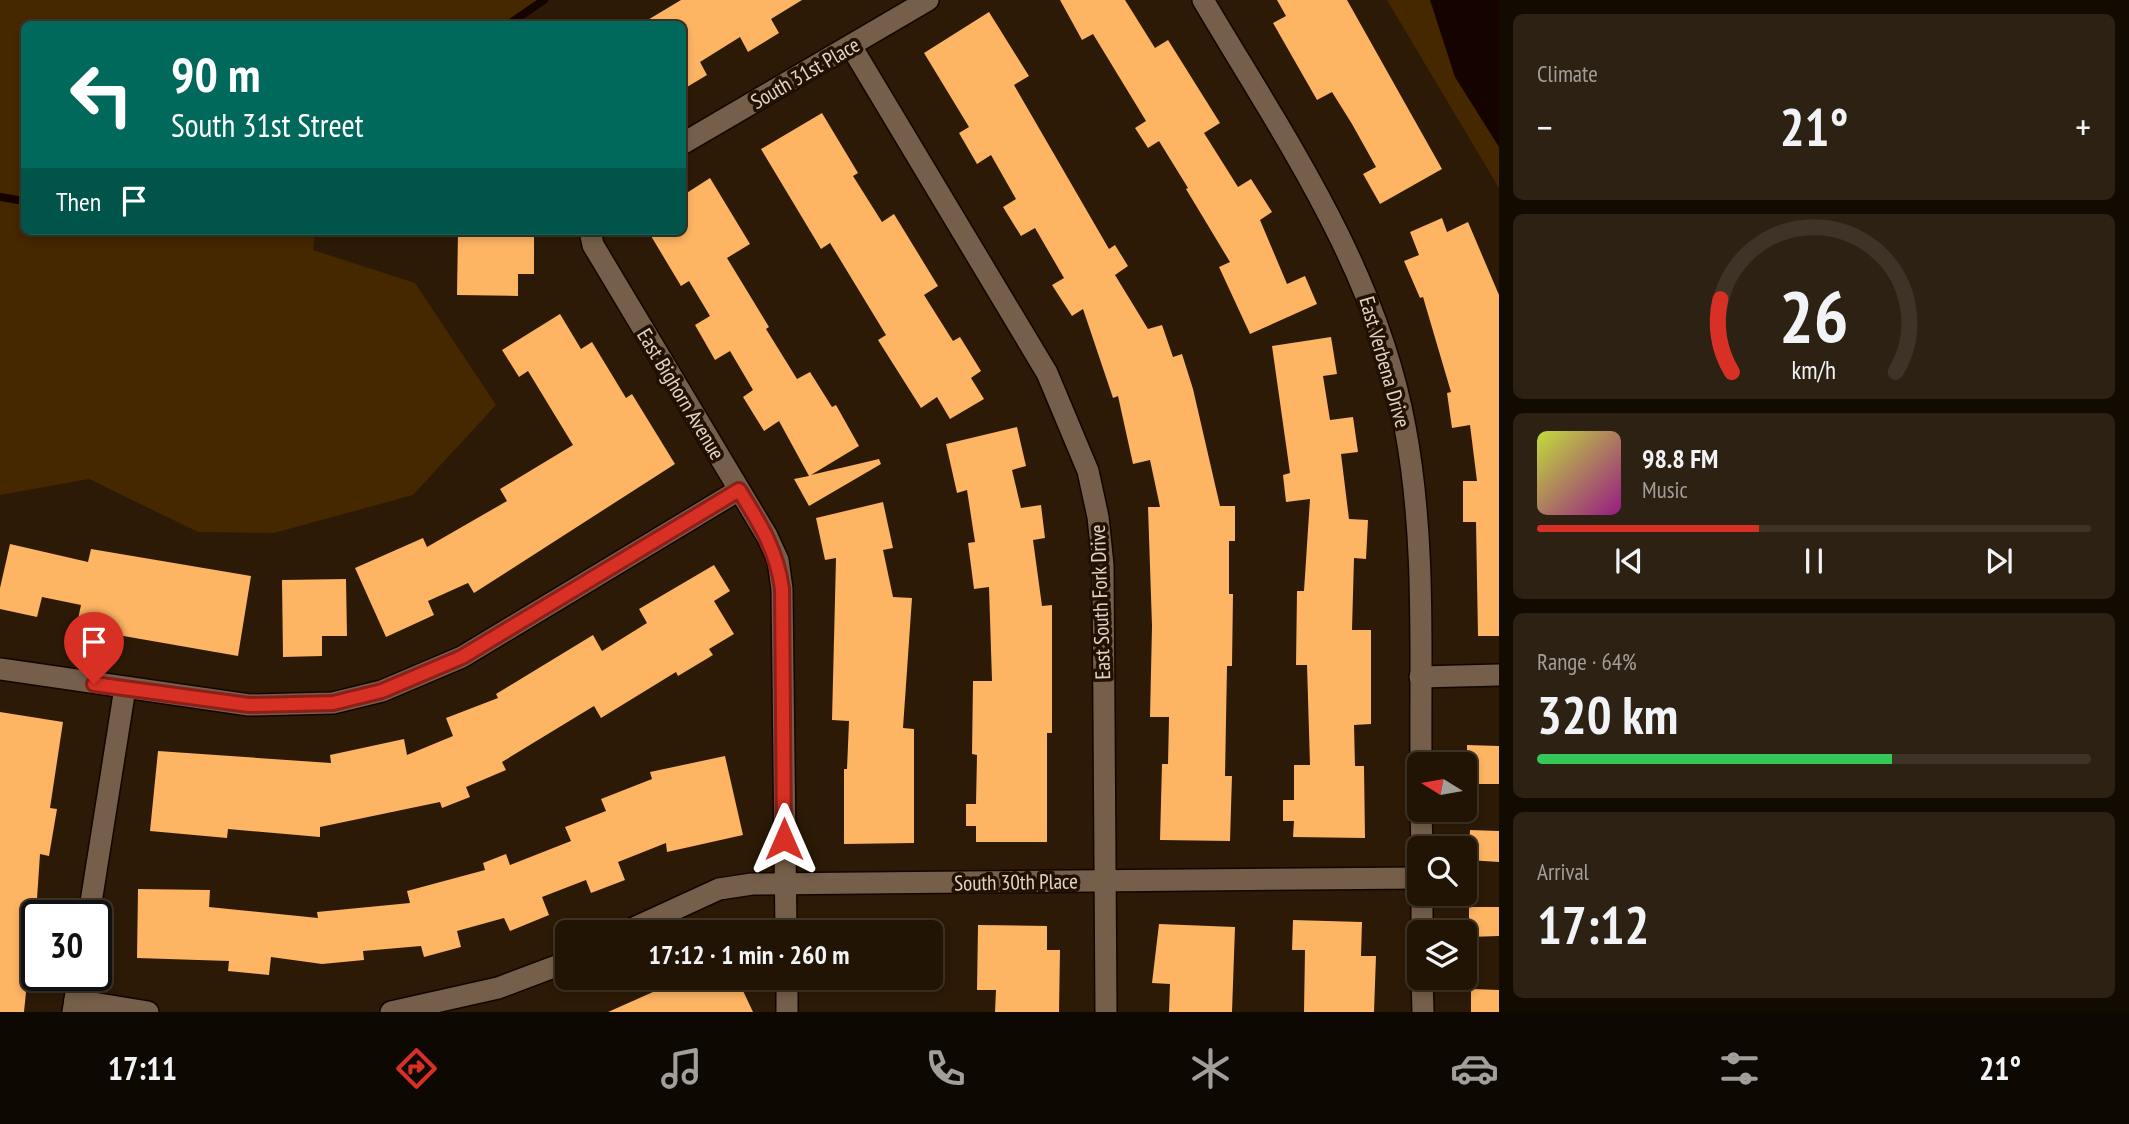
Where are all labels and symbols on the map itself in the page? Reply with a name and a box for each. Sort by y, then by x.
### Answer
street label: South 31st Place [746,31,864,115]
street label: East Verbena Drive [1353,293,1417,431]
street label: East Bighorn Avenue [631,323,731,465]
street label: East South Fork Drive [1084,524,1116,680]
pin [64,612,124,684]
north arrow [1407,752,1477,822]
position arrow [747,802,821,876]
street label: South 30th Place [954,867,1078,897]
speed limit sign: 30 [21,900,112,991]

